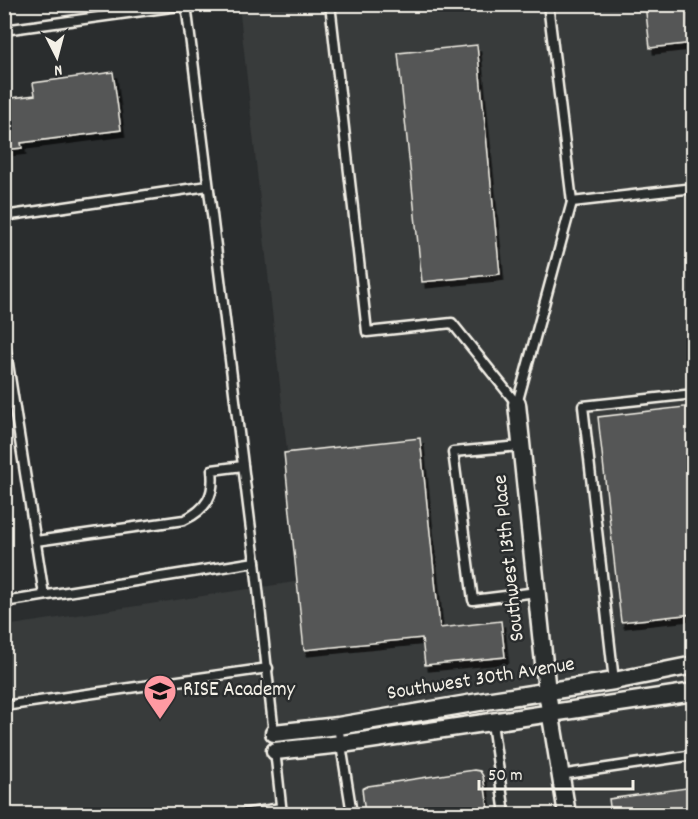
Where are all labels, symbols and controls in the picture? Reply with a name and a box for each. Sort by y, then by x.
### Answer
north arrow [27,27,87,87]
text: N [53,58,63,81]
street label: Southwest 13th Place [486,473,534,643]
street label: Southwest 30th Avenue [385,650,577,710]
school or university icon: RISE Academy [142,673,178,720]
place label: RISE Academy [183,676,296,706]
scale bar [479,753,634,791]
text: 50 m [488,764,523,789]

